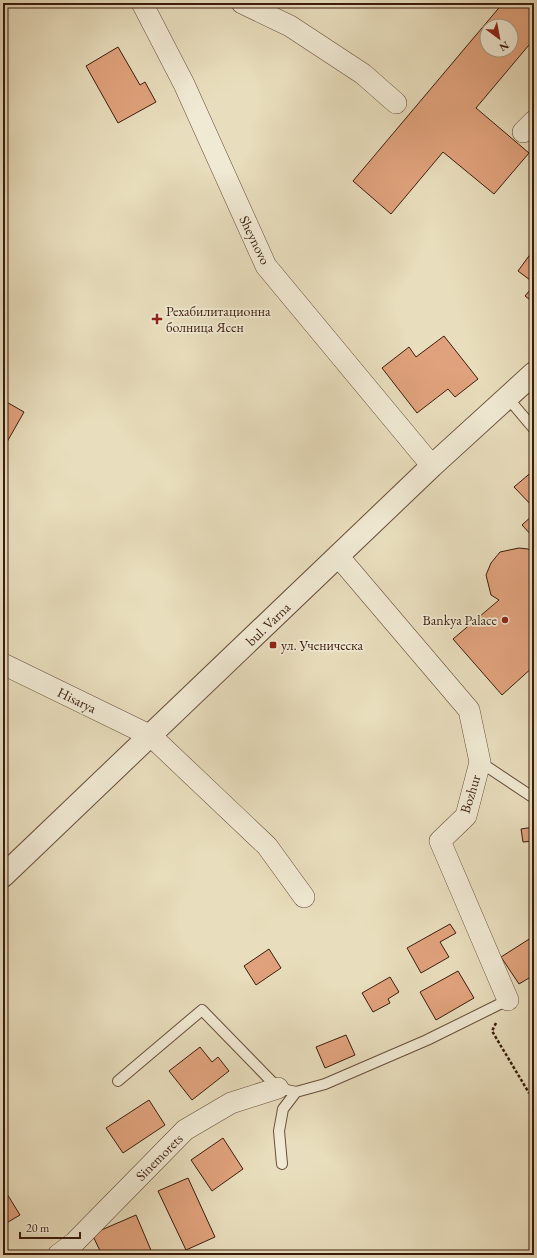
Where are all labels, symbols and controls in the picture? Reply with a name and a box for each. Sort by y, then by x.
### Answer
north arrow [479,18,519,58]
text: N [497,38,512,55]
street label: Sheynovo [235,213,275,267]
place label: Рехабилитационна болница Ясен [166,302,271,336]
marker: Рехабилитационна болница Ясен [151,313,163,325]
street label: bul. Varna [242,598,294,650]
place label: Bankya Palace [422,611,498,629]
marker: Bankya Palace [500,615,510,625]
place label: ул. Ученическа [281,636,363,654]
marker: ул. Ученическа [268,640,278,650]
street label: Hisarya [55,683,100,717]
street label: Bozhur [456,772,484,816]
street label: Sinemorets [132,1129,187,1184]
scale bar [20,1214,80,1240]
text: 20 m [26,1220,50,1236]

